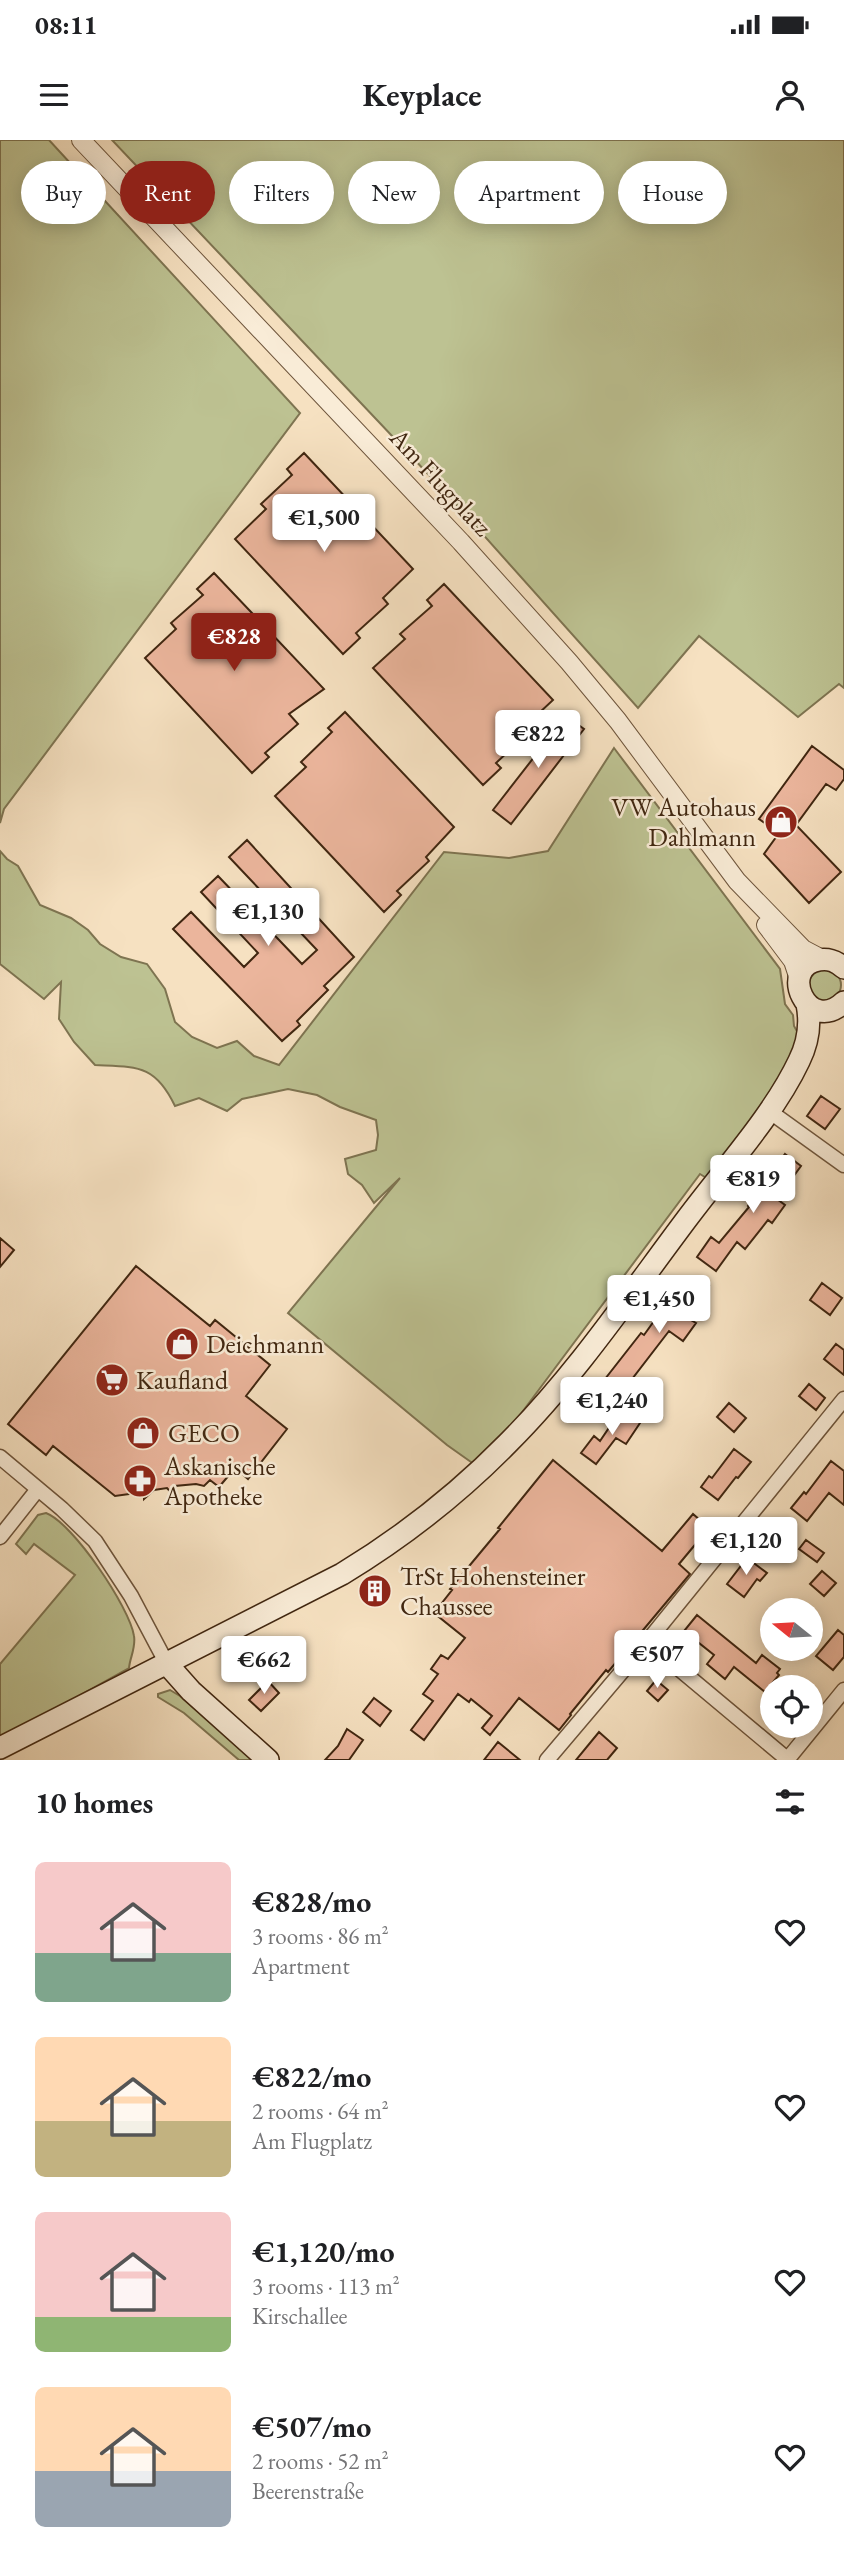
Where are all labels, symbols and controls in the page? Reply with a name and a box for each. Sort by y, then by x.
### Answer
text: 08:11 [35,8,97,42]
text: Keyplace [362,74,482,116]
icon: menu [35,76,73,114]
icon: person [771,76,809,114]
chip: Buy [21,161,106,224]
chip: Rent [120,161,215,224]
chip: Filters [229,161,334,224]
chip: New [348,161,440,224]
chip: Apartment [454,161,604,224]
chip: House [618,161,727,224]
street label: Am Flugplatz [382,420,500,543]
pin: €1,500 [267,494,381,554]
text: €1,500 [288,502,360,532]
pin: €828 [193,614,275,673]
text: €828 [207,621,261,651]
pin: €822 [497,710,579,770]
text: €822 [511,718,565,748]
place label: VW Autohaus Dahlmann [611,790,756,854]
shop icon: VW Autohaus Dahlmann [762,803,800,841]
pin: €1,130 [211,888,325,948]
text: €1,130 [232,896,304,926]
pin: €819 [712,1156,794,1215]
text: €819 [726,1163,780,1193]
pin: €1,450 [602,1276,716,1335]
text: €1,450 [623,1283,695,1313]
shop icon: Deichmann [163,1325,201,1363]
place label: Deichmann [206,1327,324,1361]
supermarket icon: Kaufland [93,1361,131,1399]
place label: Kaufland [136,1363,229,1397]
pin: €1,240 [555,1378,669,1437]
text: €1,240 [576,1385,648,1415]
shop icon: GECO [124,1414,162,1452]
place label: GECO [168,1416,240,1450]
place label: Askanische Apotheke [163,1449,276,1513]
pharmacy icon: Askanische Apotheke [121,1462,159,1500]
pin: €1,120 [689,1518,803,1577]
text: €1,120 [710,1525,782,1555]
place label: TrSt Hohensteiner Chaussee [400,1559,586,1623]
building icon: TrSt Hohensteiner Chaussee [356,1572,394,1610]
north arrow [760,1598,822,1661]
map controls [760,1598,823,1738]
pin: €507 [616,1630,698,1690]
pin: €662 [223,1636,305,1696]
text: €507 [630,1638,684,1668]
text: €662 [237,1644,291,1674]
button: locate [760,1675,823,1738]
text: 10 homes [35,1783,153,1822]
icon: filters [771,1783,809,1821]
text: €828/mo [252,1882,371,1921]
icon: home [91,1890,175,1974]
icon: heart [771,1913,809,1951]
text: 3 rooms · 86 m² [252,1921,389,1951]
text: Apartment [252,1951,350,1981]
text: €822/mo [252,2057,371,2096]
icon: home [91,2065,175,2149]
icon: heart [771,2088,809,2126]
text: 2 rooms · 64 m² [252,2096,389,2126]
text: Am Flugplatz [252,2126,372,2156]
text: €1,120/mo [252,2232,395,2271]
icon: home [91,2240,175,2324]
icon: heart [771,2263,809,2301]
text: 3 rooms · 113 m² [252,2271,400,2301]
text: Kirschallee [252,2301,348,2331]
text: €507/mo [252,2407,371,2446]
icon: home [91,2415,175,2499]
icon: heart [771,2438,809,2476]
text: 2 rooms · 52 m² [252,2446,389,2476]
text: Beerenstraße [252,2476,364,2506]

